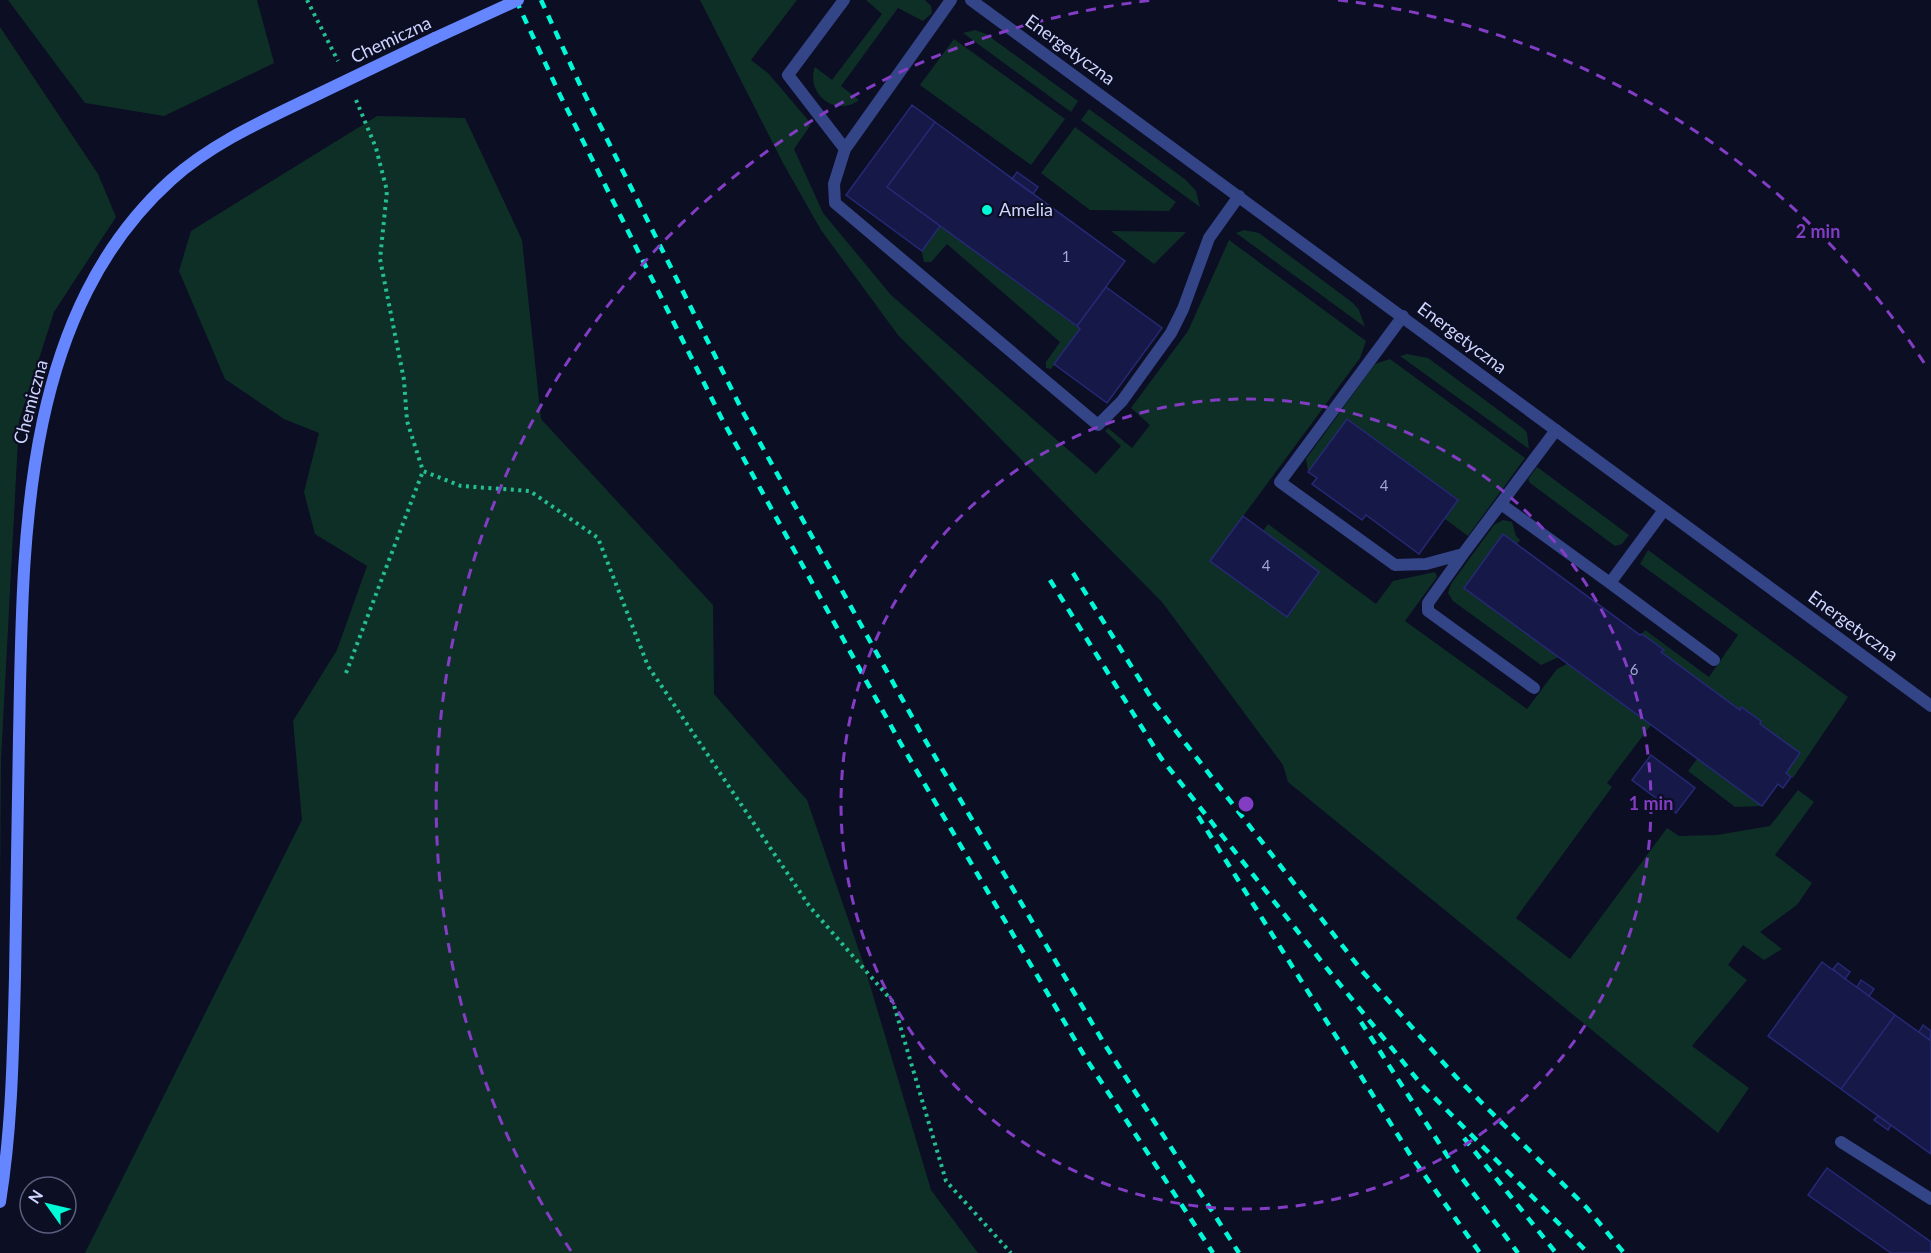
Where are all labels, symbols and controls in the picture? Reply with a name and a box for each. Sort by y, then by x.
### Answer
street label: Energetyczna [1021,9,1120,89]
street label: Chemiczna [347,11,434,67]
place label: Amelia [999,198,1053,220]
marker: Amelia [980,203,994,217]
text: 2 min [1796,220,1840,242]
house number: 1 [1062,247,1070,265]
street label: Energetyczna [1414,297,1512,378]
street label: Chemiczna [8,357,52,446]
house number: 4 [1380,476,1389,494]
house number: 4 [1262,556,1271,574]
street label: Energetyczna [1804,585,1903,665]
house number: 6 [1630,660,1639,678]
text: 1 min [1629,792,1673,814]
centre of rings [1236,794,1256,814]
north arrow [18,1175,78,1235]
text: N [24,1186,46,1207]

